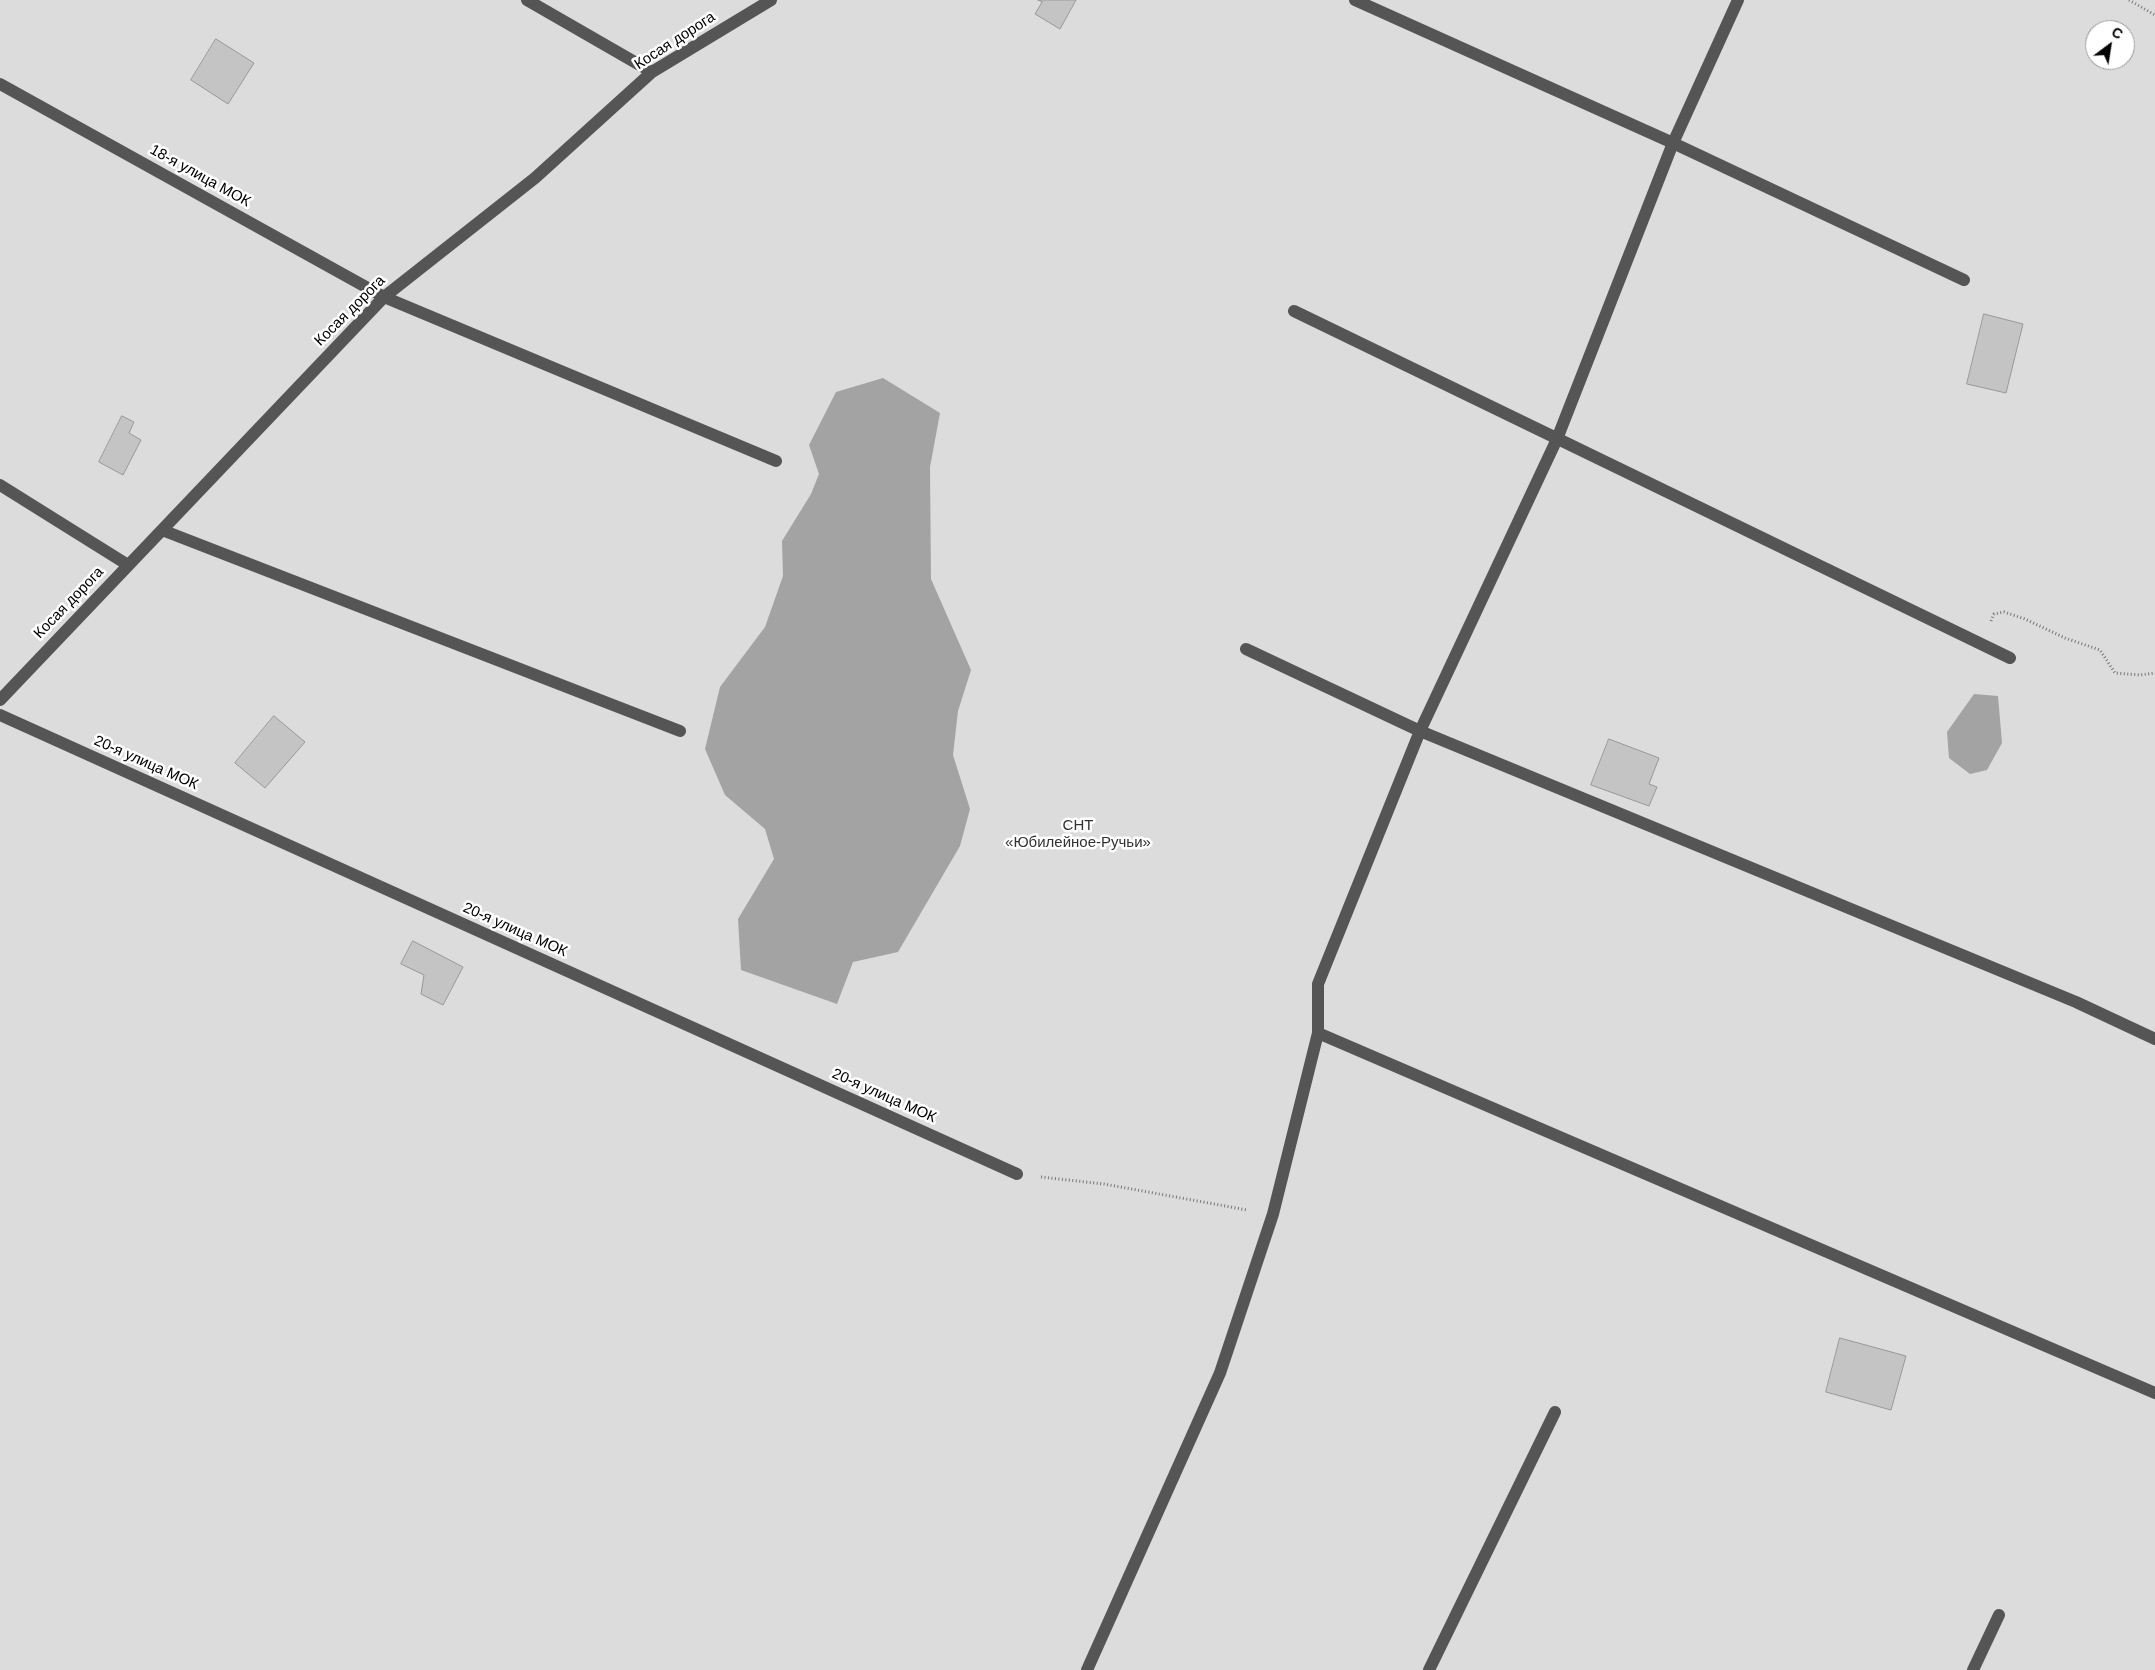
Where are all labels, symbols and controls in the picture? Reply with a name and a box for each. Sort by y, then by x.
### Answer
street label: Косая дорога [631,8,719,74]
north arrow [2085,20,2135,70]
text: С [2109,24,2126,42]
street label: 18-я улица МОК [147,141,253,211]
street label: Косая дорога [311,272,389,350]
street label: Косая дорога [30,563,108,643]
street label: 20-я улица МОК [91,732,201,794]
park label: СНТ «Юбилейное-Ручьи» [1005,817,1151,852]
street label: 20-я улица МОК [460,899,570,961]
street label: 20-я улица МОК [829,1065,939,1127]

